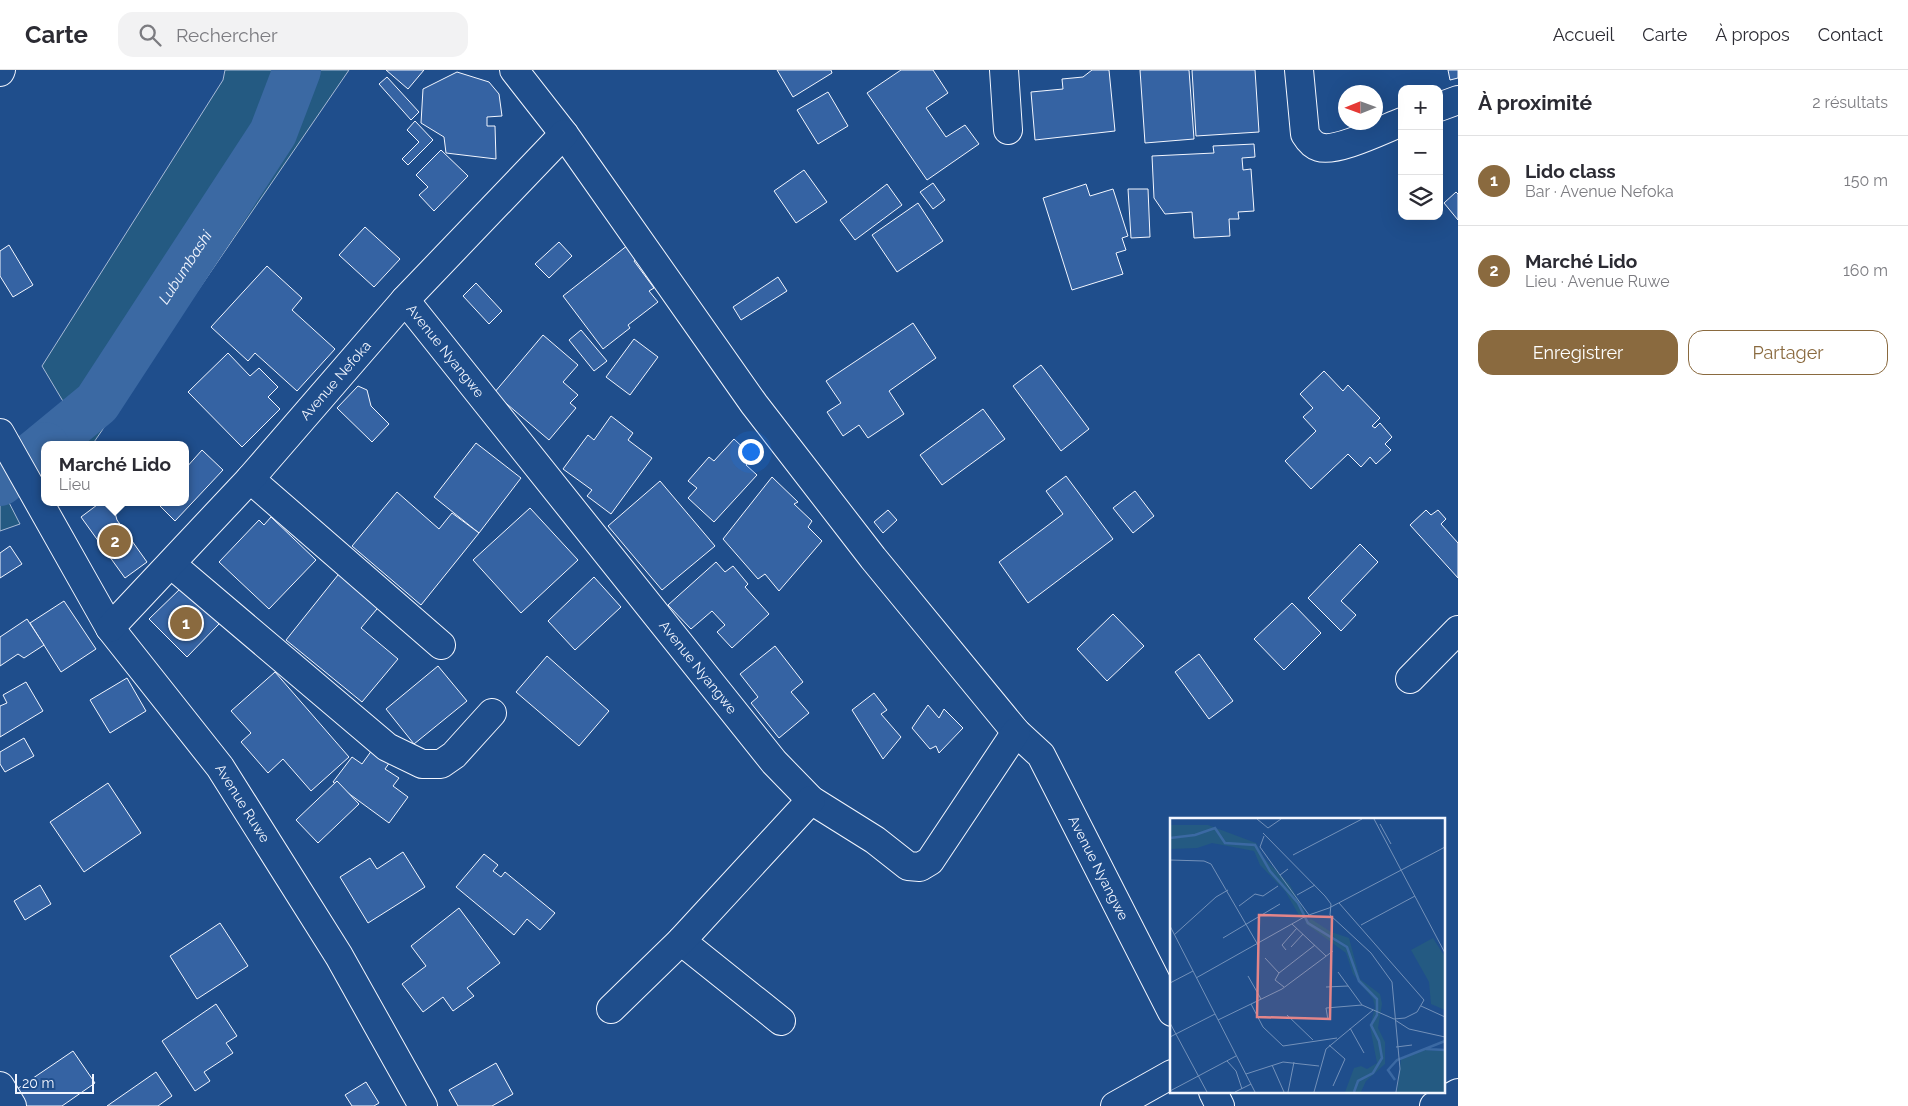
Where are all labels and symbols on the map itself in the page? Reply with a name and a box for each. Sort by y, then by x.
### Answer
north arrow [1338,85,1383,130]
water label: Lubumbashi [155,227,216,307]
street label: Avenue Nyangwe [403,301,488,401]
street label: Avenue Nefoka [297,338,374,423]
your location [738,439,764,465]
pin: 2 [99,522,131,560]
pin: 1 [170,604,202,642]
street label: Avenue Nyangwe [656,617,740,717]
street label: Avenue Ruwe [212,761,273,845]
street label: Avenue Nyangwe [1065,813,1132,923]
inset map [1170,818,1446,1094]
scale bar [15,1071,94,1094]

